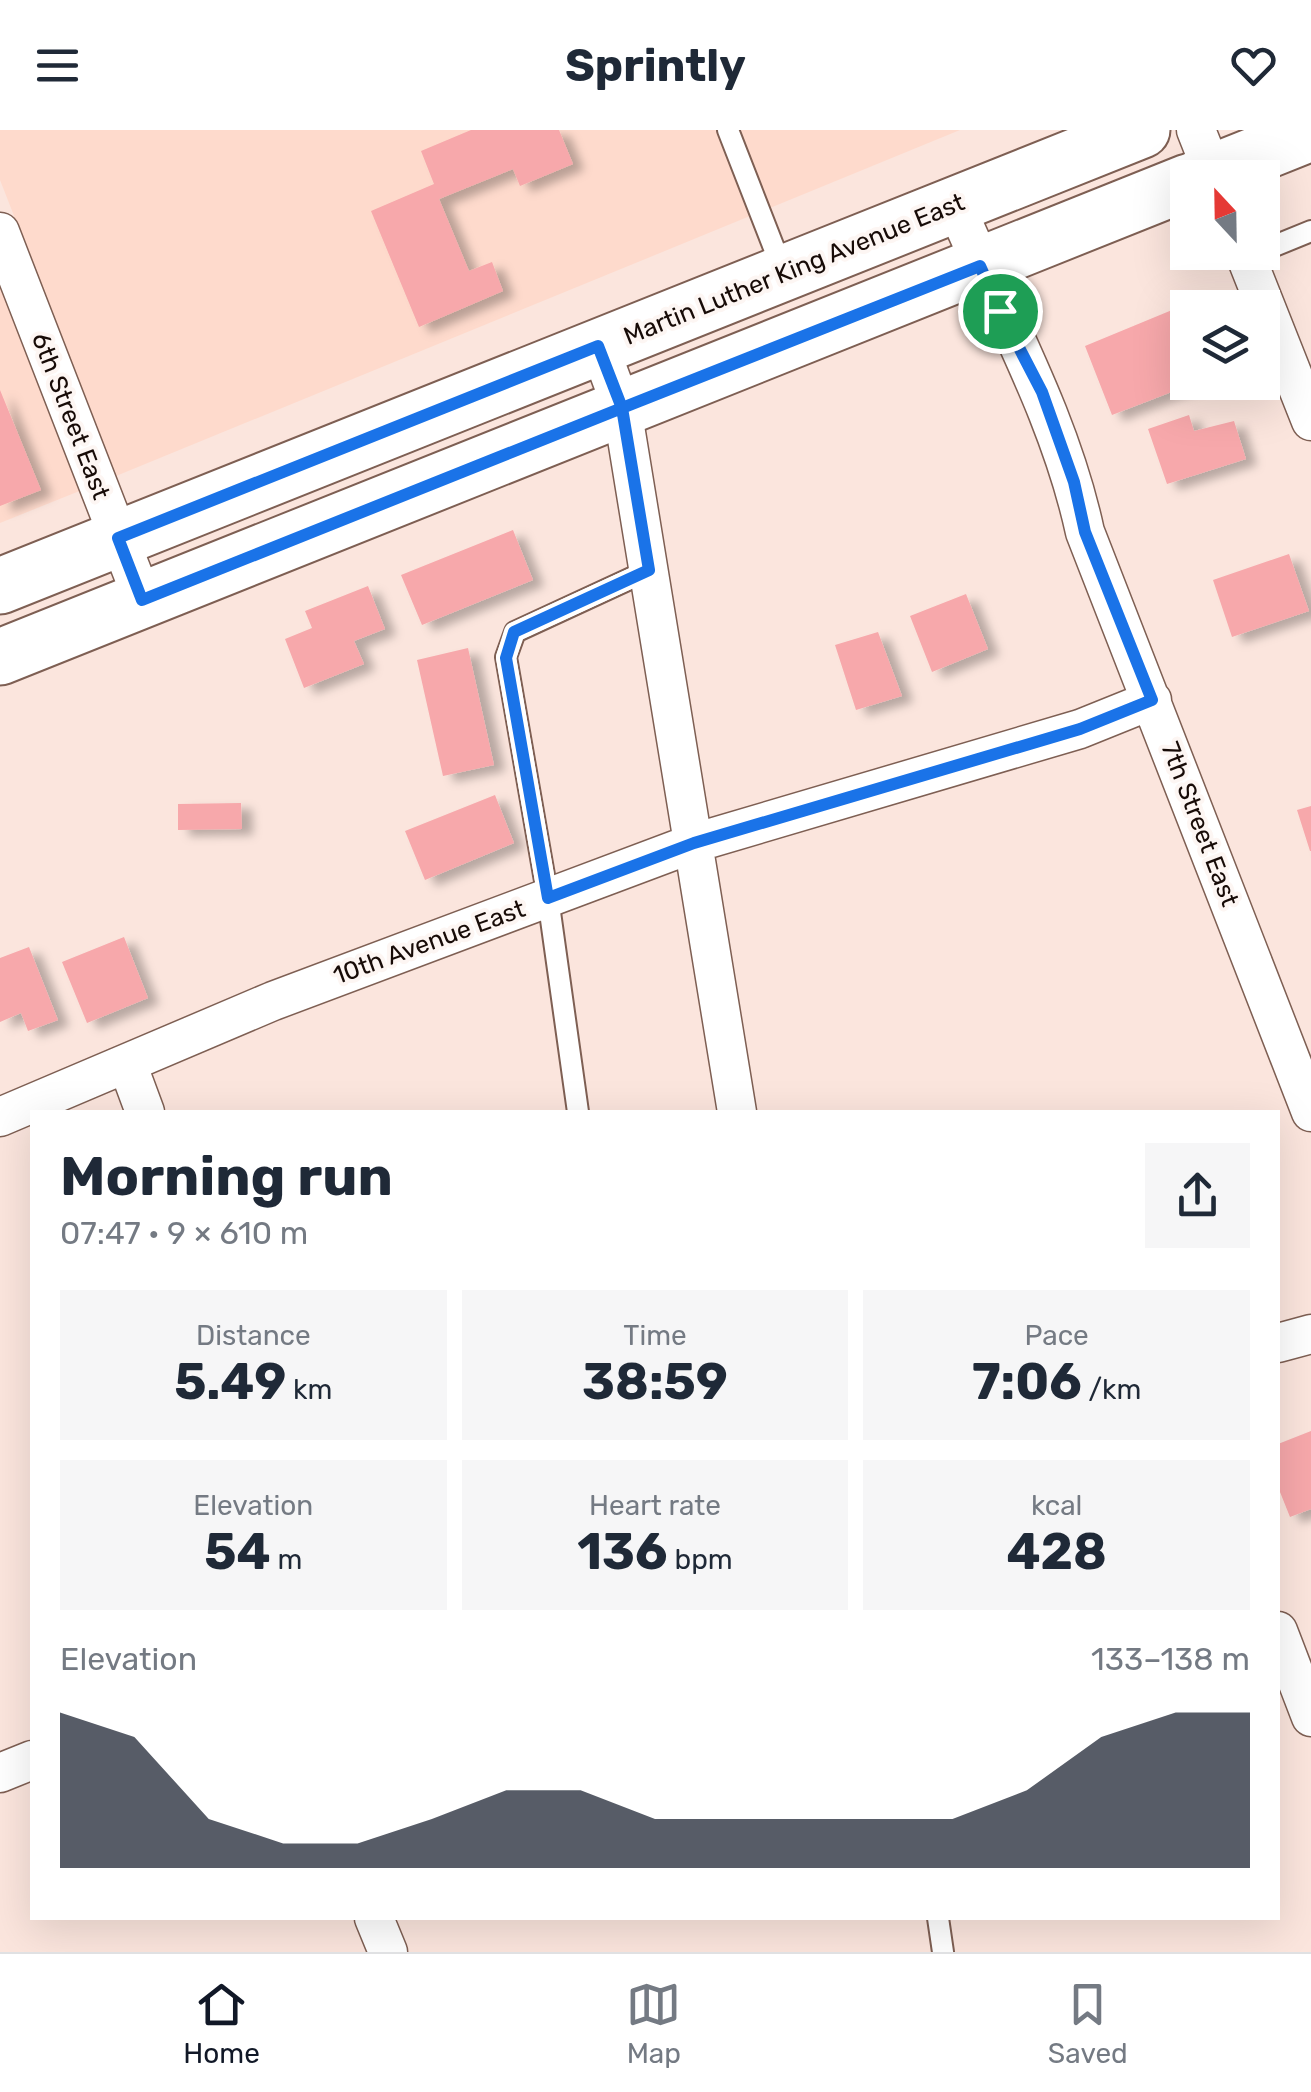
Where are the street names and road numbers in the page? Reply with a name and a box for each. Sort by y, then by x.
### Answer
street label: Martin Luther King Avenue East [619,187,969,351]
street label: 6th Street East [26,329,116,504]
street label: 7th Street East [1155,738,1245,911]
street label: 10th Avenue East [329,894,529,990]

